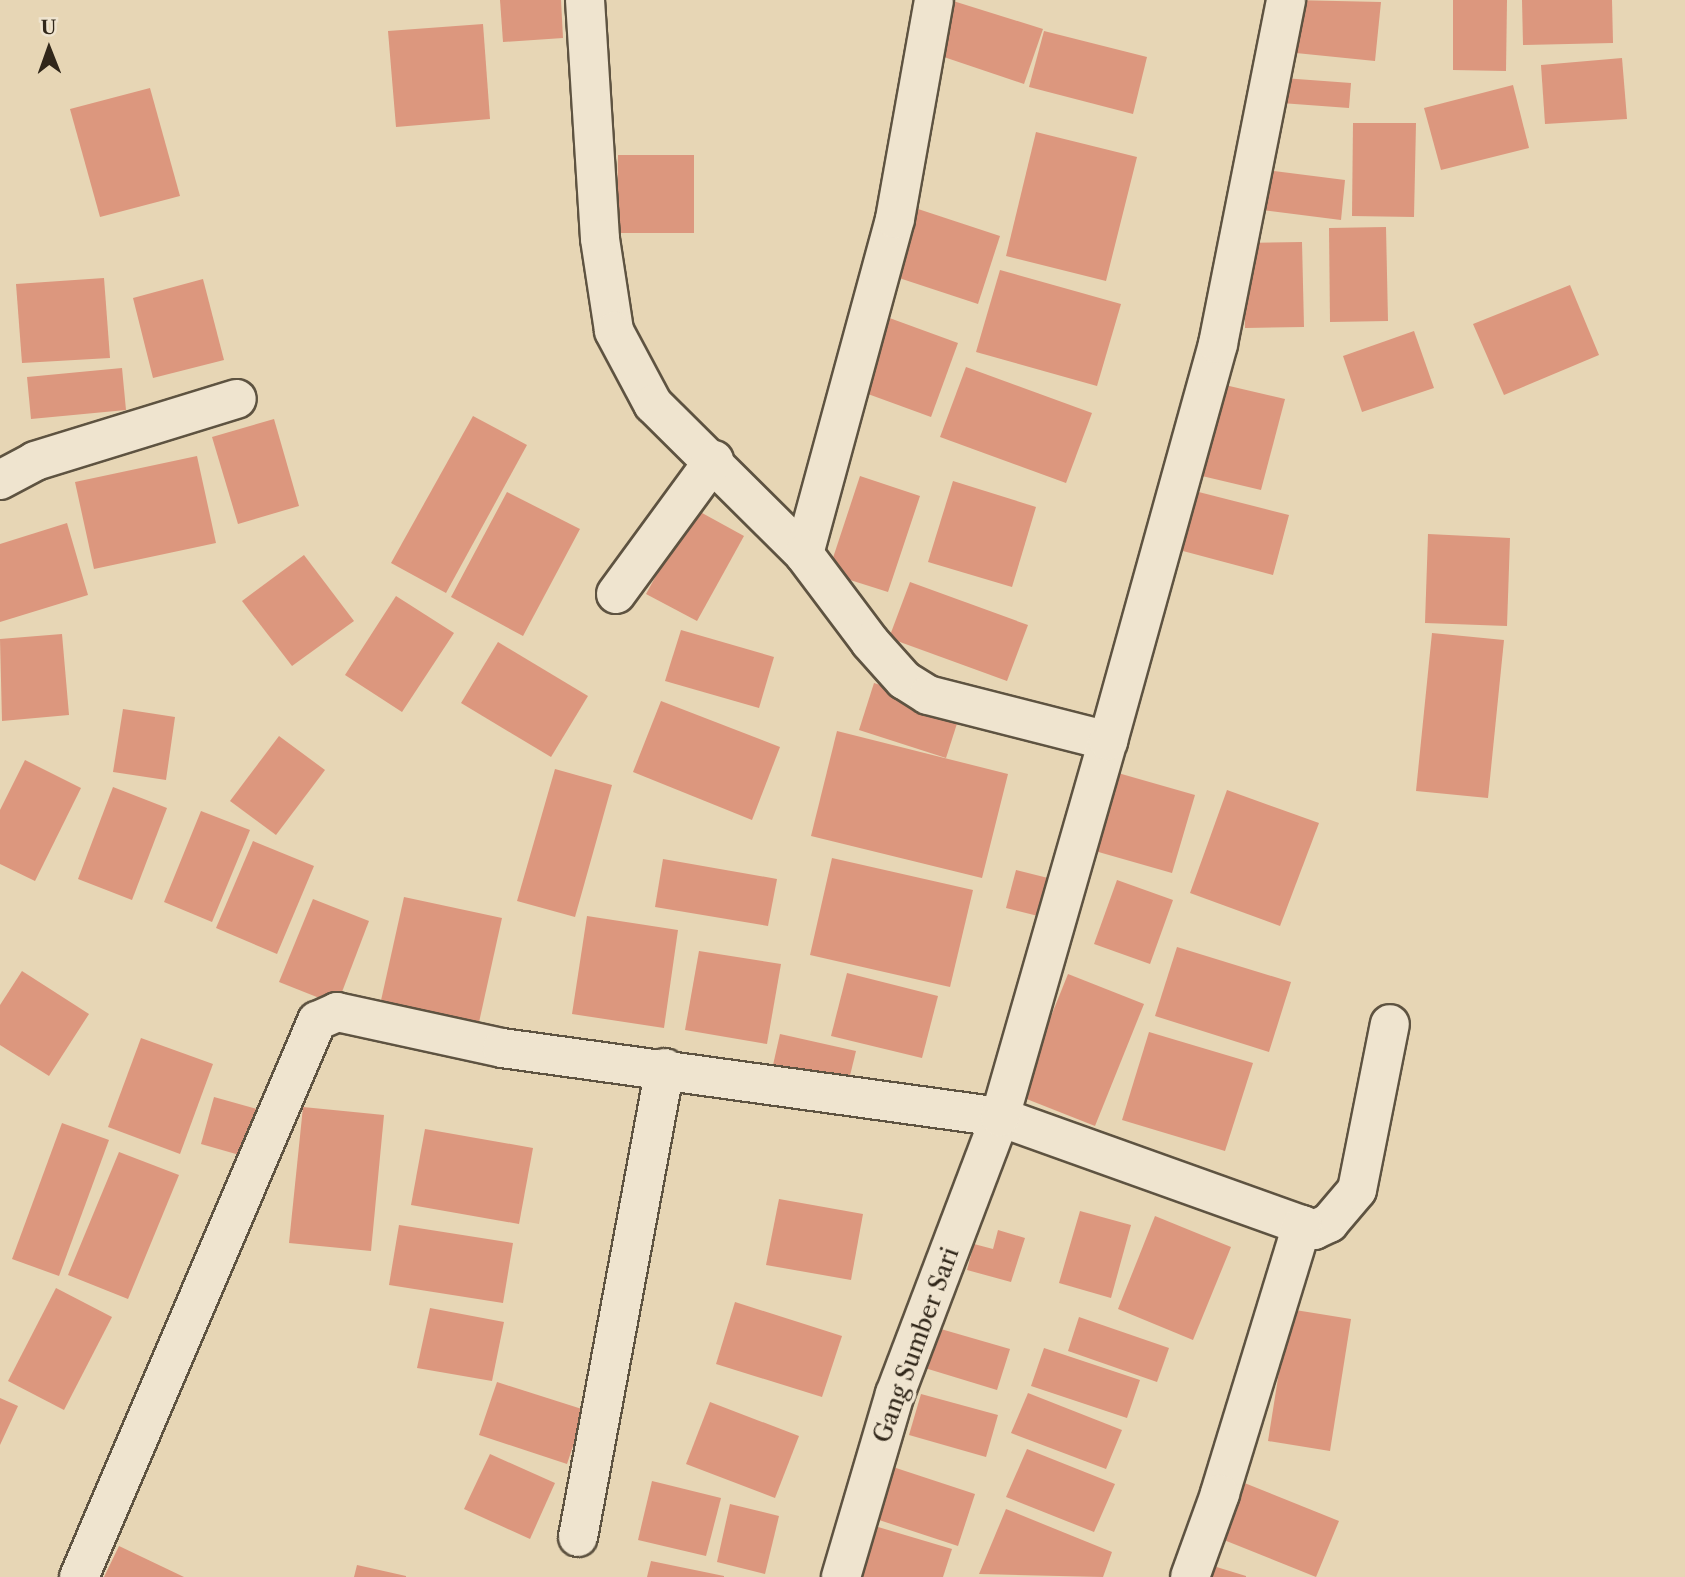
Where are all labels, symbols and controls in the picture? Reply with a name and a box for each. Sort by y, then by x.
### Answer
north arrow [14,14,84,84]
text: U [41,16,57,39]
street label: Gang Sumber Sari [867,1243,965,1447]

